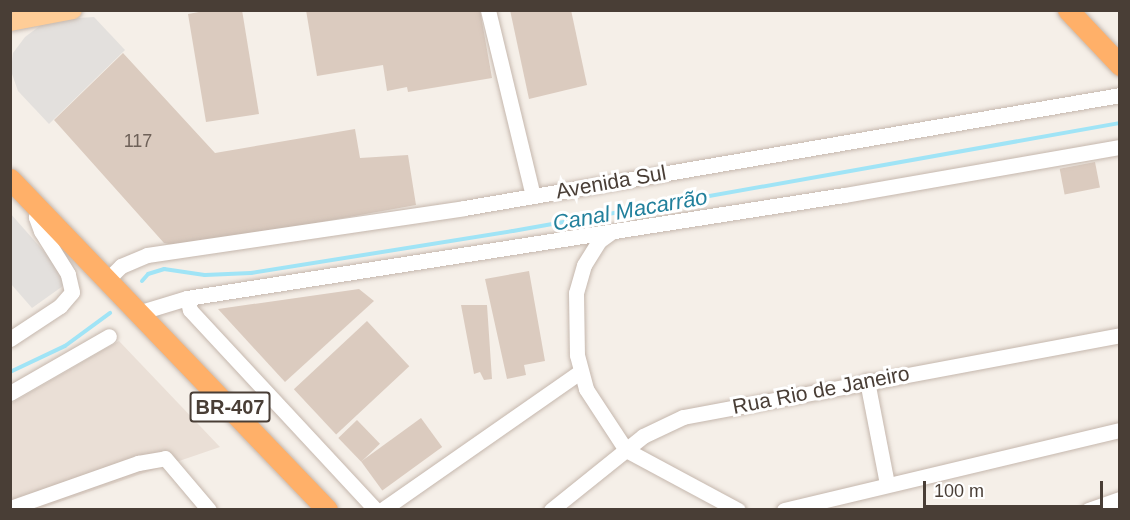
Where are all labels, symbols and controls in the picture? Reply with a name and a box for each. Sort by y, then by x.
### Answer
house number: 117 [124,130,152,152]
street label: Avenida Sul [554,160,668,204]
water label: Canal Macarrão [551,183,709,237]
street label: Rua Rio de Janeiro [730,360,912,420]
road number: BR-407 [190,390,270,424]
scale bar [926,469,1106,507]
text: 100 m [934,481,984,501]

